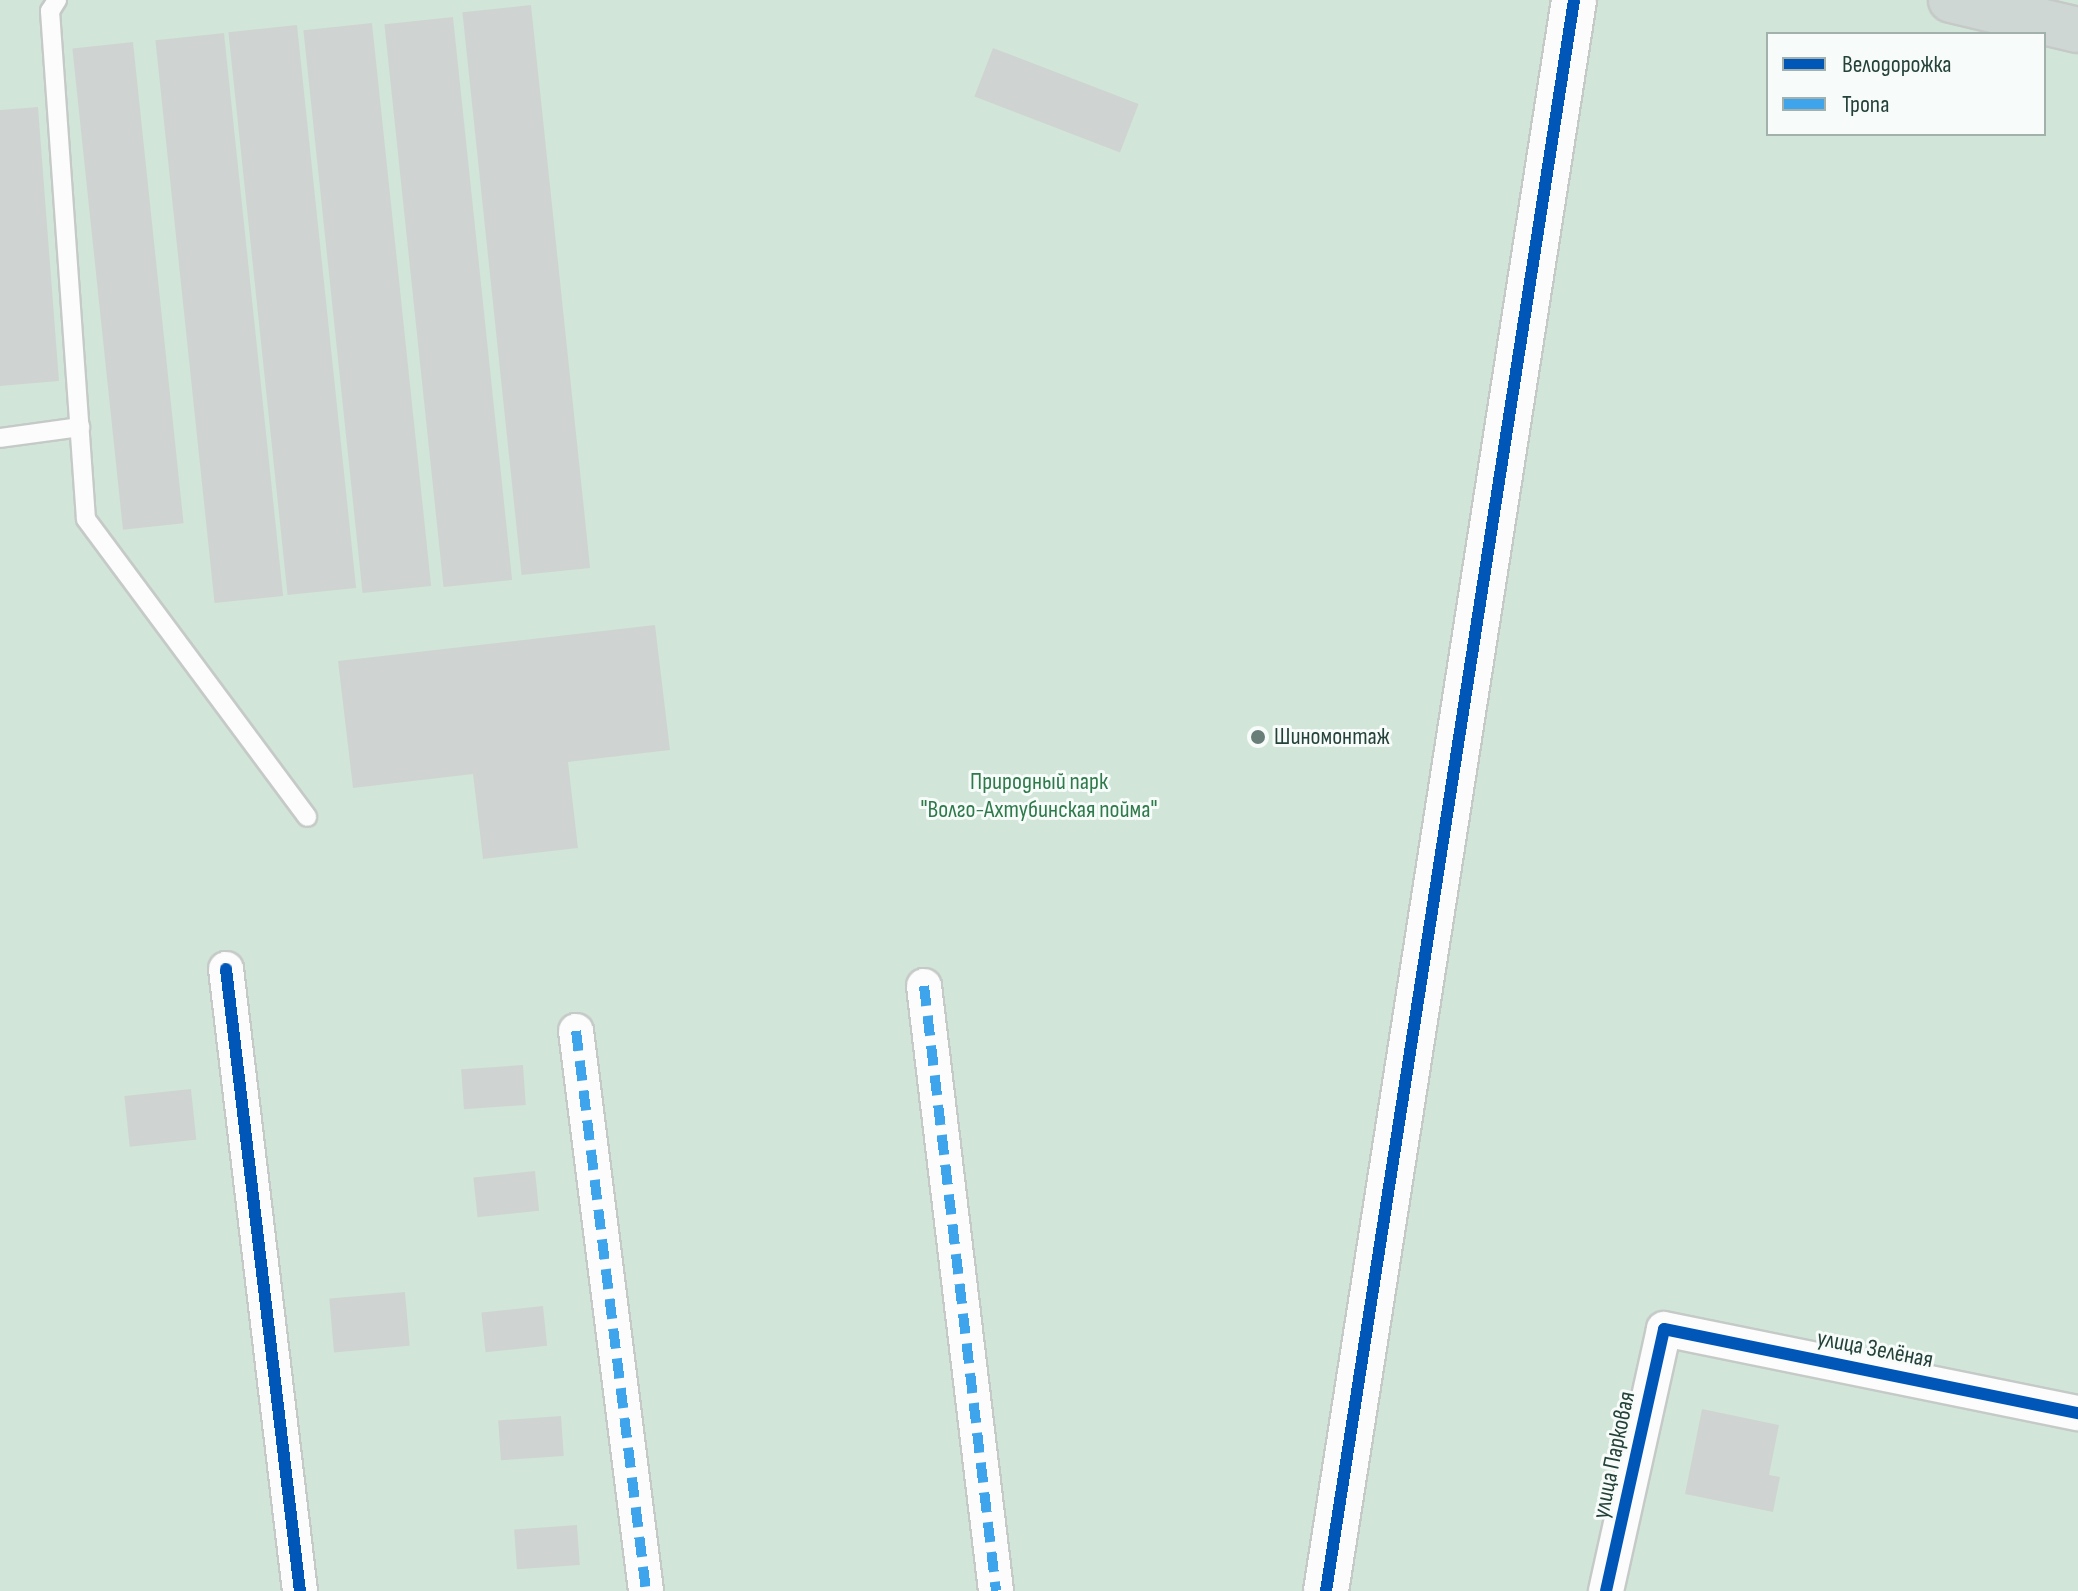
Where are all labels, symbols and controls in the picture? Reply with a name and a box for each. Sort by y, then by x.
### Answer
legend [1766,32,2046,136]
text: Велодорожка [1842,50,1952,79]
text: Тропа [1842,90,1889,119]
place label: Шиномонтаж [1274,723,1390,751]
marker: Шиномонтаж [1249,728,1267,746]
park label: Природный парк "Волго-Ахтубинская пойма" [921,768,1157,824]
street label: улица Зелёная [1815,1324,1935,1374]
street label: улица Парковая [1586,1389,1642,1521]

